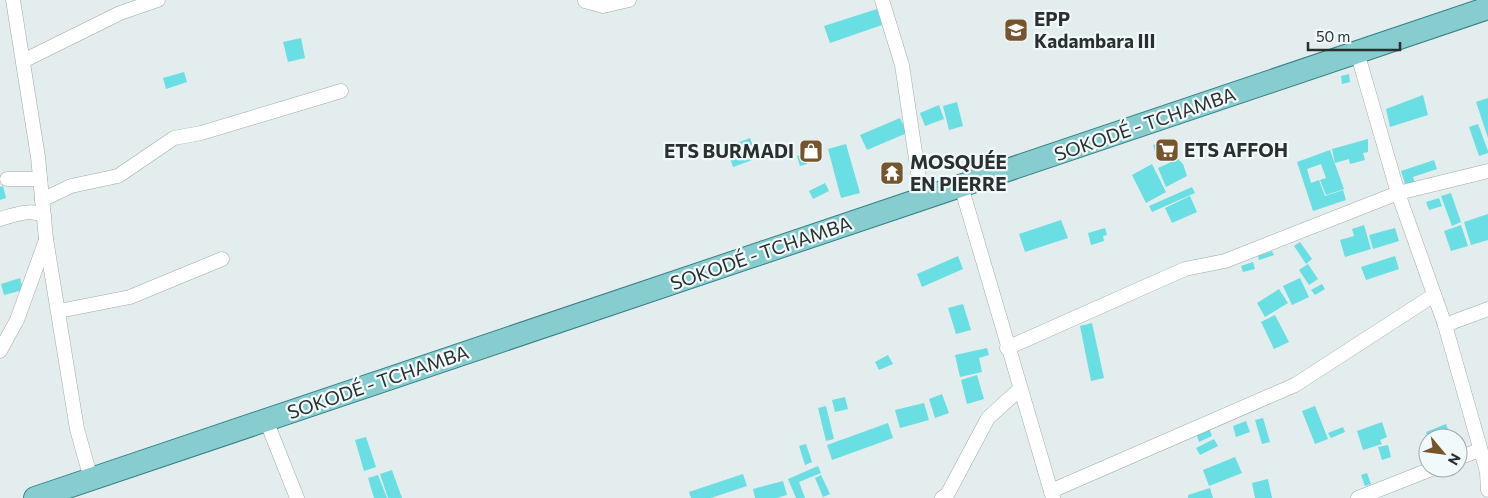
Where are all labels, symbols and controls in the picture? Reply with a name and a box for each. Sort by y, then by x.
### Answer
place label: EPP Kadambara III [1034,7,1155,52]
school or university icon: EPP Kadambara III [1003,17,1029,43]
scale bar [1308,20,1400,52]
text: 50 m [1316,27,1350,45]
street label: SOKODÉ - TCHAMBA [1051,82,1239,165]
supermarket icon: ETS AFFOH [1154,137,1180,163]
shop icon: ETS BURMADI [798,138,824,164]
place label: ETS AFFOH [1184,138,1288,161]
place label: ETS BURMADI [664,139,794,162]
place label: MOSQUÉE EN PIERRE [910,150,1007,195]
temple icon: MOSQUÉE EN PIERRE [879,160,905,186]
street label: SOKODÉ - TCHAMBA [667,211,855,294]
street label: SOKODÉ - TCHAMBA [284,340,472,423]
north arrow [1418,428,1468,478]
text: N [1445,451,1465,468]

